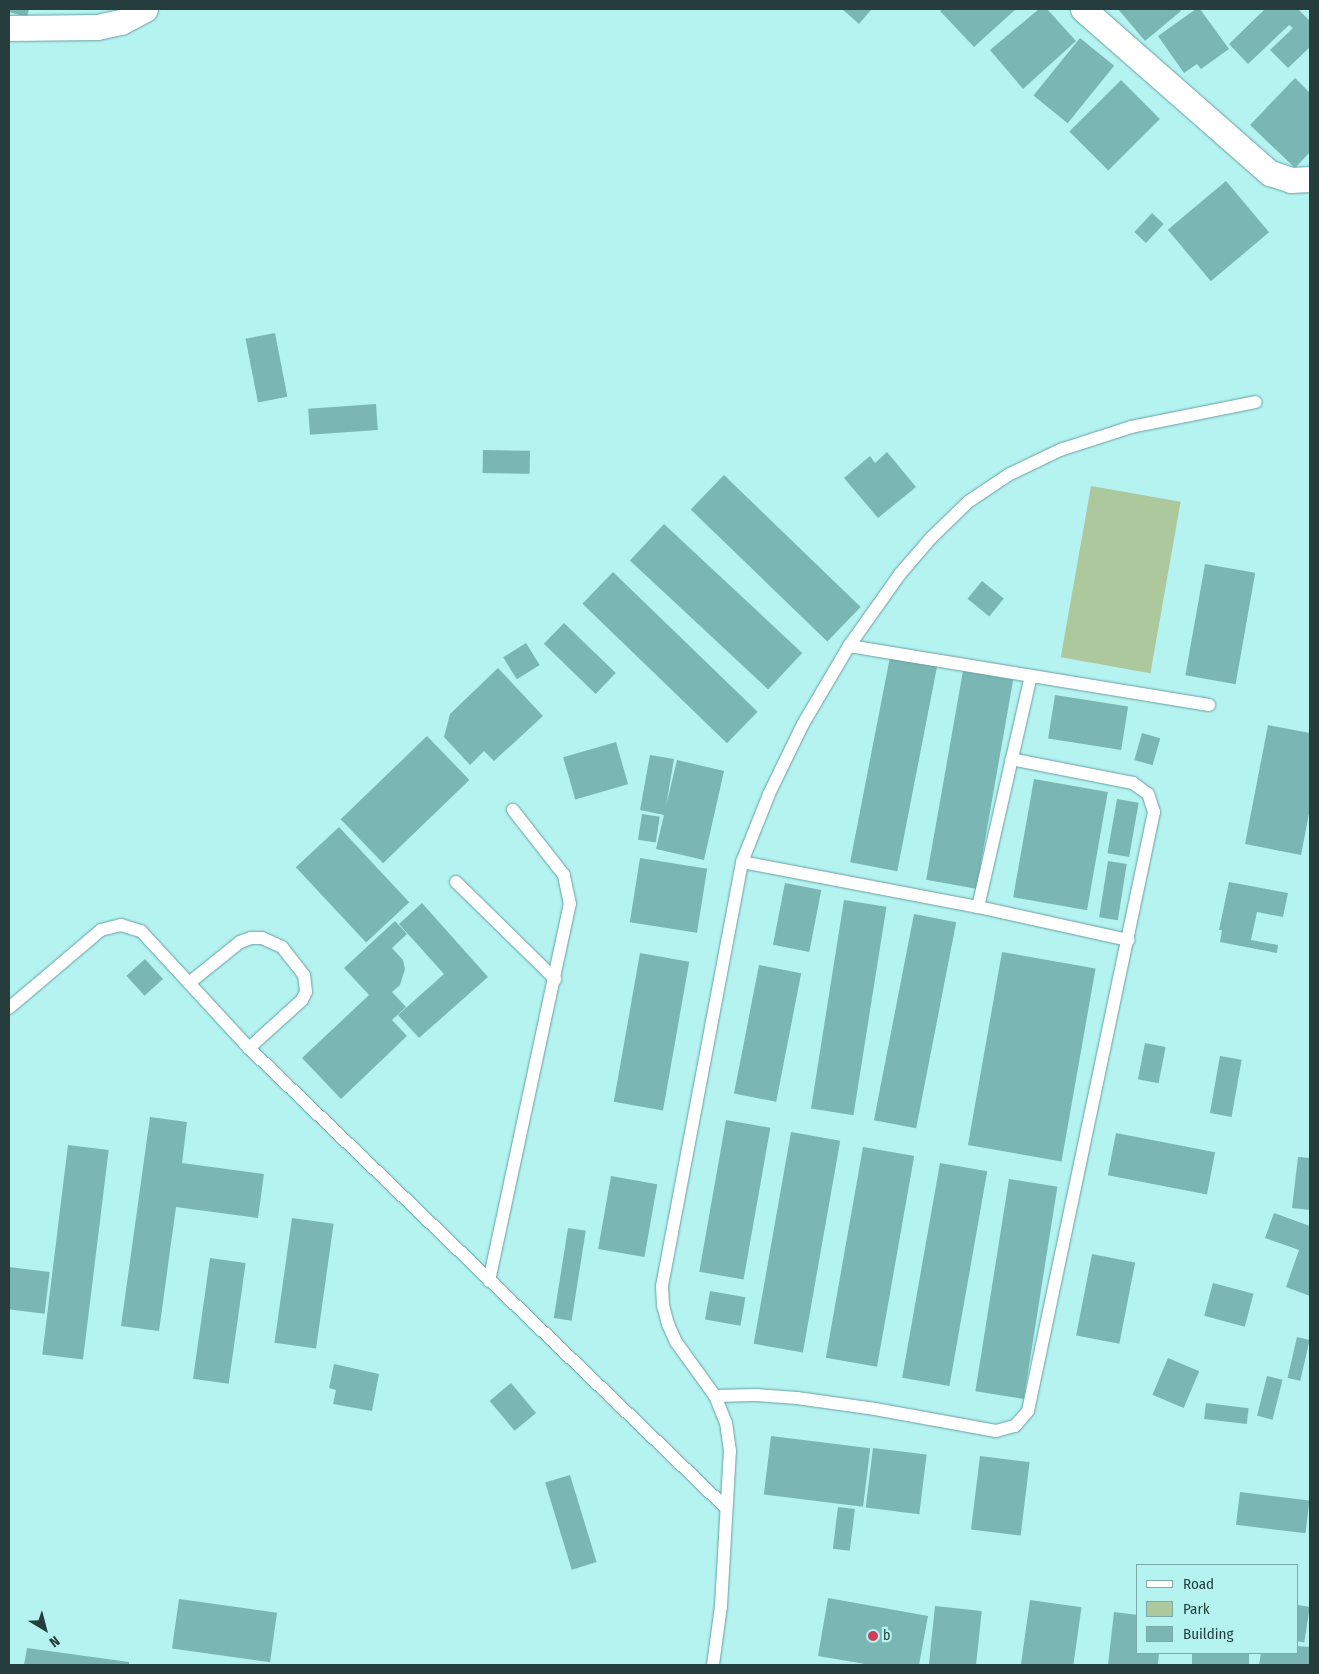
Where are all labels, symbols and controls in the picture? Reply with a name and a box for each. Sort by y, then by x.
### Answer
legend [1136,1564,1299,1654]
text: Road [1183,1575,1214,1593]
text: Park [1183,1600,1210,1618]
north arrow [20,1604,70,1654]
text: Building [1183,1625,1234,1643]
place label: b [883,1628,890,1644]
marker: b [867,1630,879,1642]
text: N [46,1632,63,1651]

